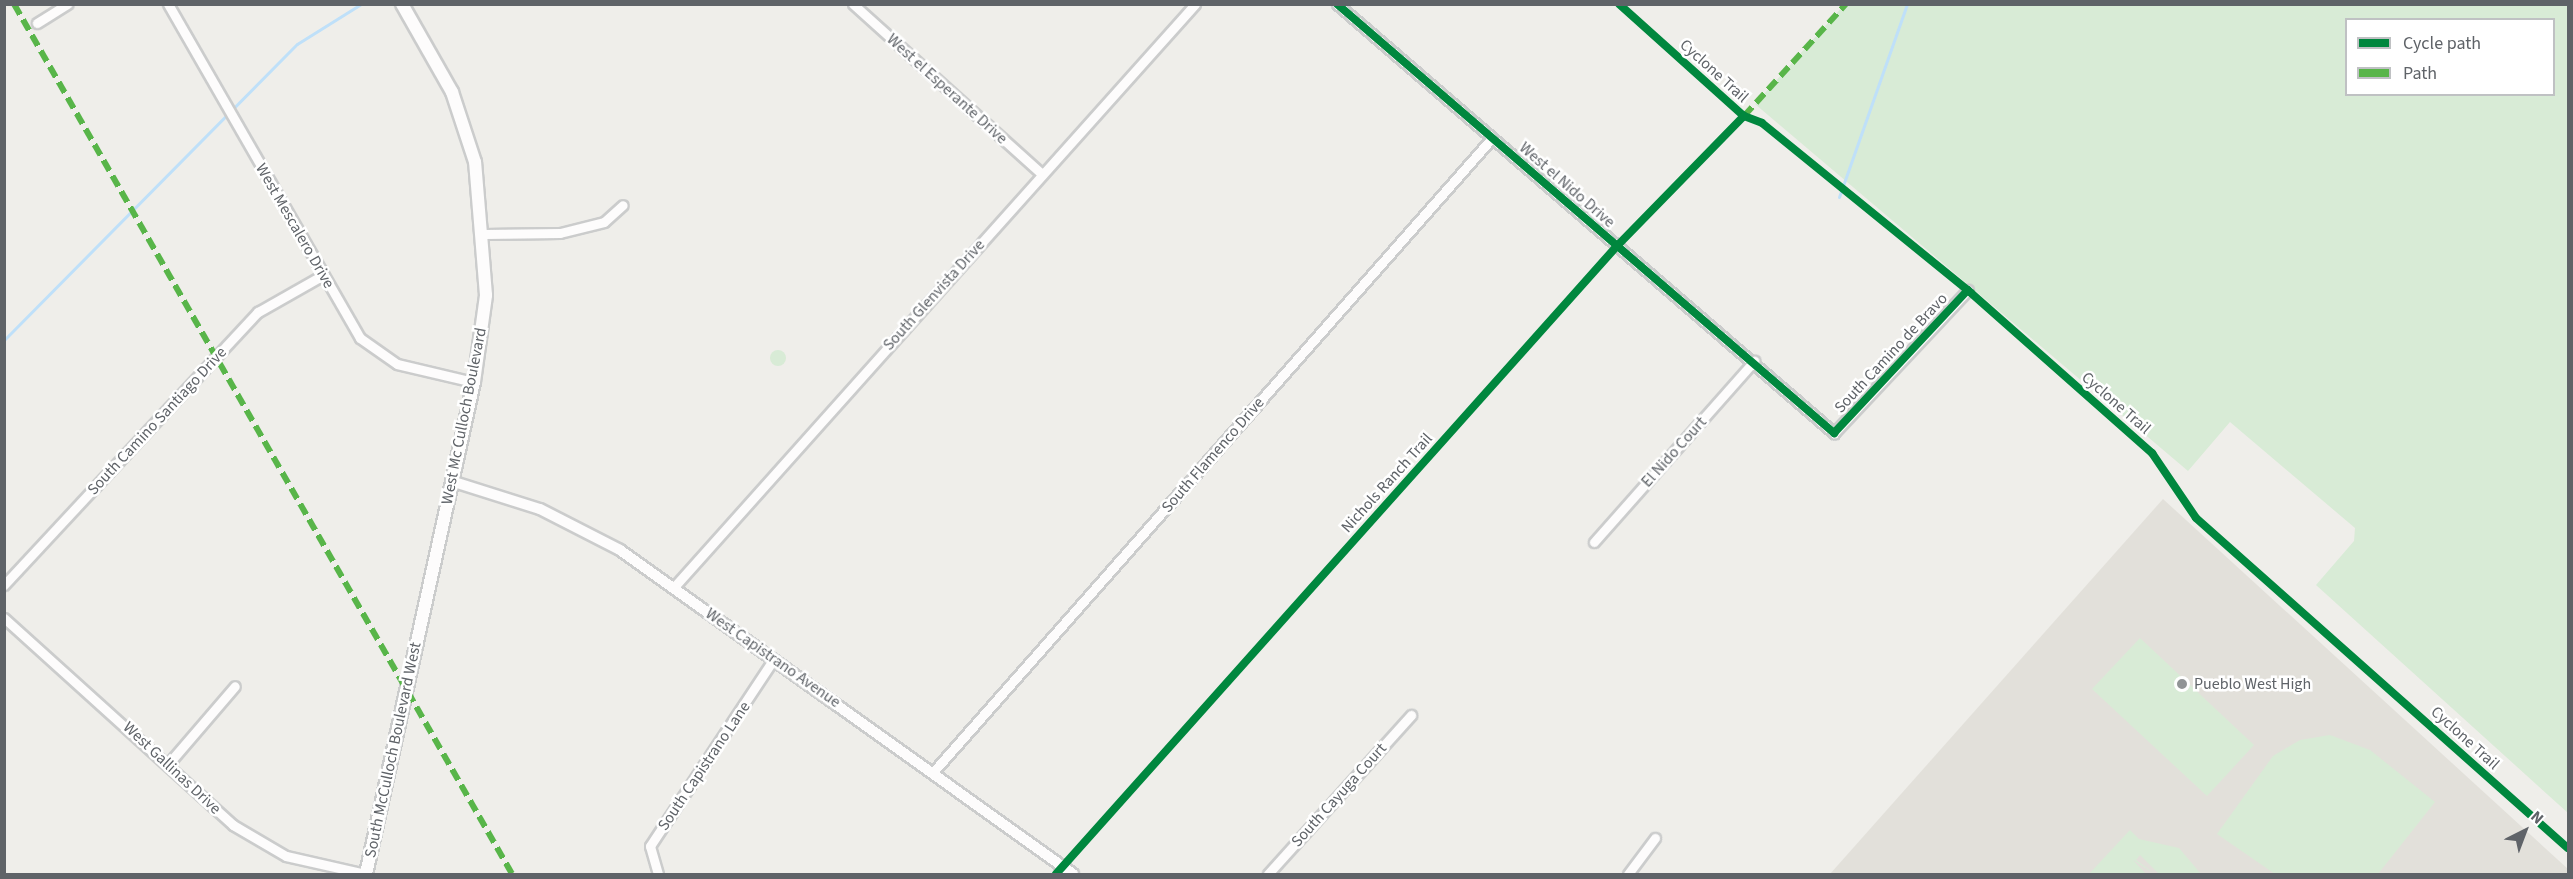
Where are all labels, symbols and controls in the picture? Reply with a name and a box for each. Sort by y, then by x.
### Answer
legend [2345,18,2555,96]
street label: West el Esperante Drive [883,30,1011,148]
text: Cycle path [2403,31,2481,56]
street label: Cyclone Trail [1676,35,1752,107]
text: Path [2403,61,2437,86]
street label: West el Nido Drive [1515,138,1619,232]
street label: West Mescalero Drive [251,160,339,292]
street label: South Glenvista Drive [879,236,989,354]
street label: South Camino de Bravo [1830,289,1952,417]
street label: West Mc Culloch Boulevard [437,326,491,506]
street label: South Camino Santiago Drive [83,343,231,499]
street label: Cyclone Trail [2077,368,2155,438]
street label: South Flamenco Drive [1158,393,1268,517]
street label: El Nido Court [1637,413,1711,491]
street label: Nichols Ranch Trail [1337,429,1437,537]
street label: West Capistrano Avenue [702,604,844,712]
street label: South McCulloch Boulevard West [361,641,425,859]
place label: Pueblo West High [2194,674,2311,694]
marker: Pueblo West High [2175,677,2189,691]
street label: South Capistrano Lane [654,698,754,834]
street label: Cyclone Trail [2427,702,2503,774]
street label: West Gallinas Drive [119,718,225,818]
street label: South Cayuga Court [1287,739,1391,851]
north arrow [2495,801,2555,861]
text: N [2526,806,2548,829]

